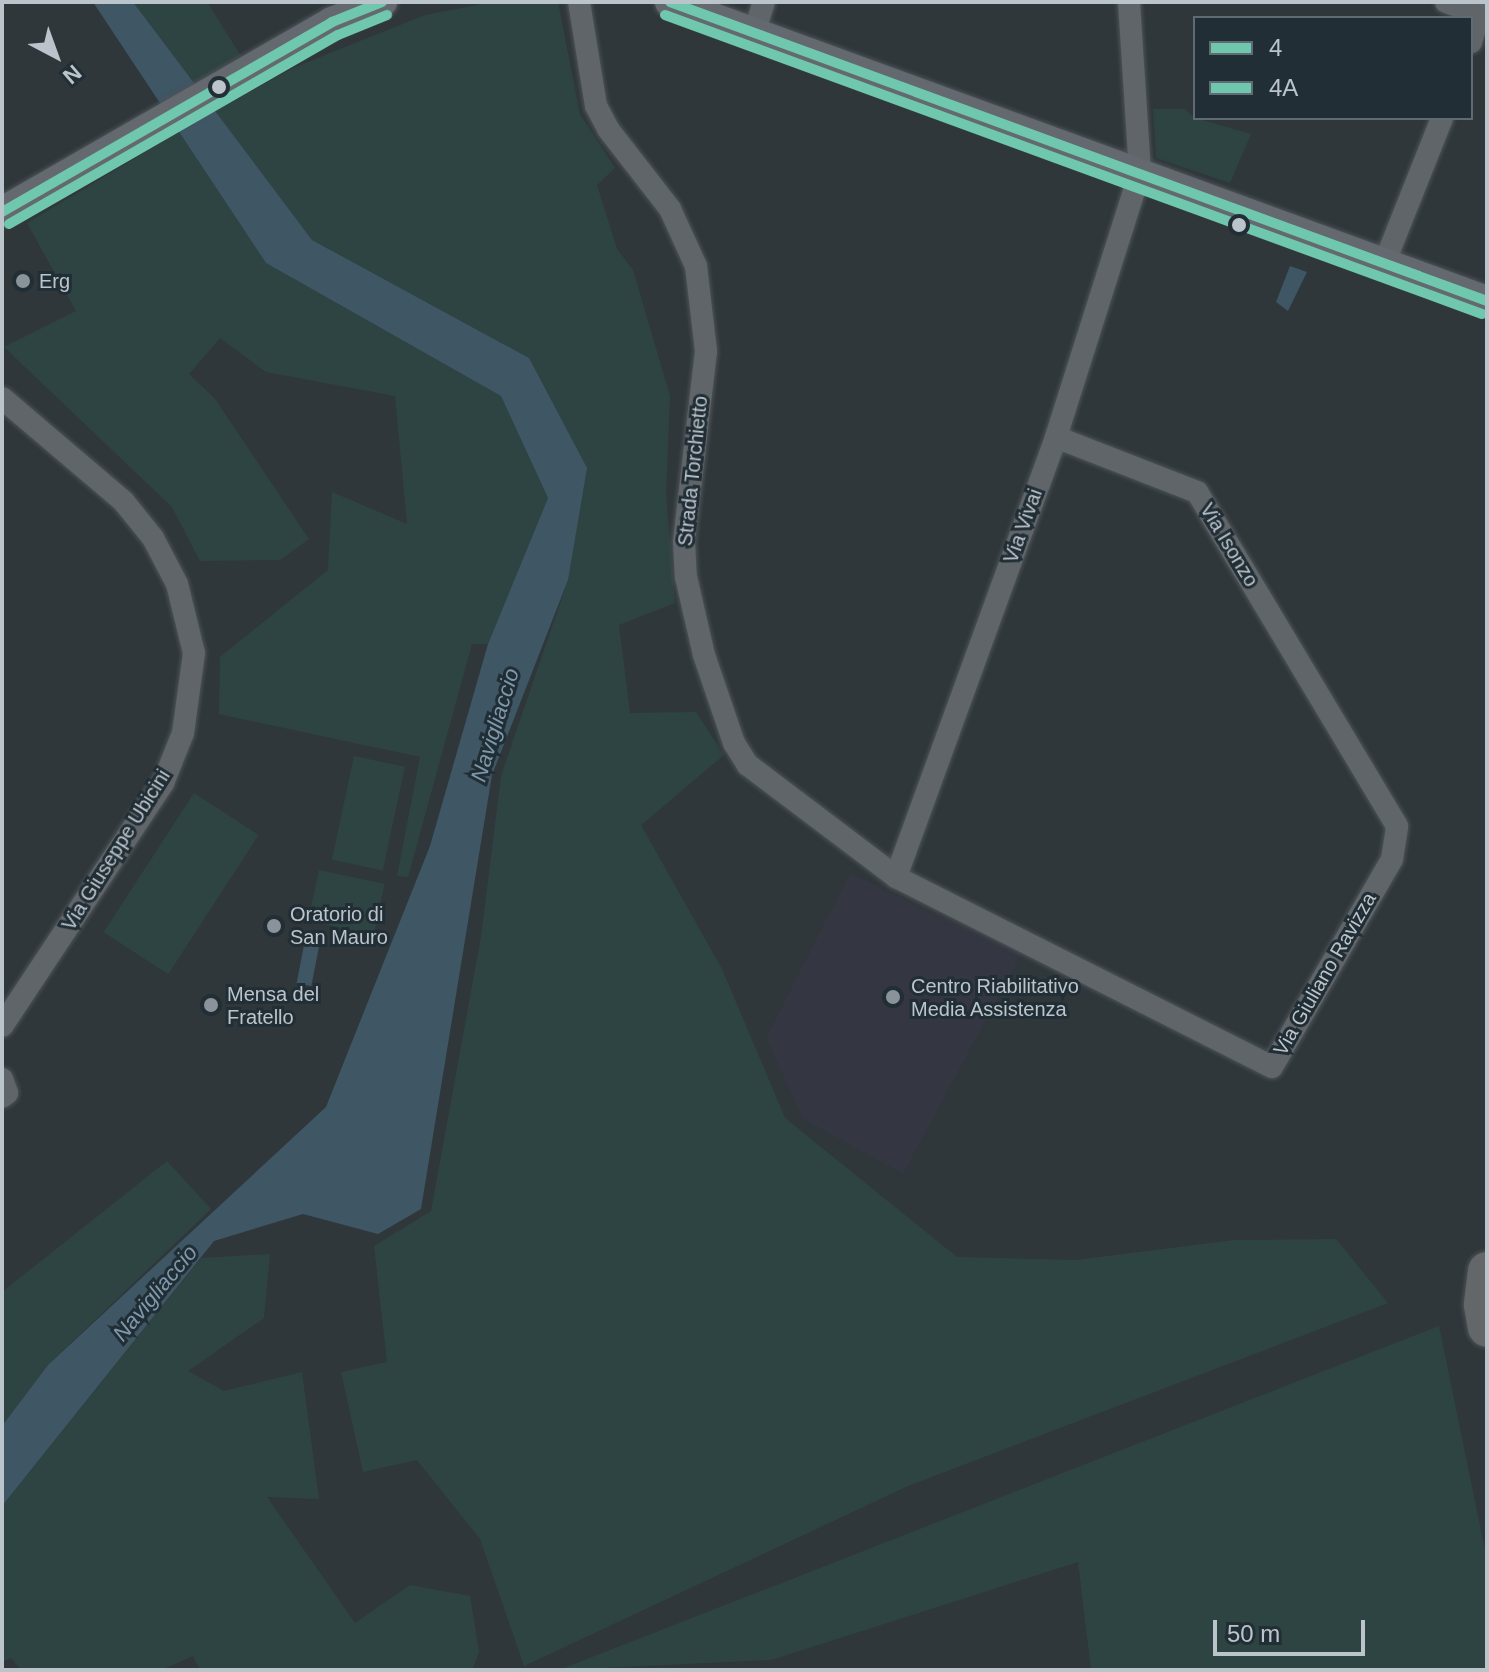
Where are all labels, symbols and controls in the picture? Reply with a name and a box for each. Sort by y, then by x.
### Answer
north arrow [16,16,96,96]
legend [1193,16,1473,120]
text: 4 [1269,34,1282,61]
text: N [58,60,86,89]
text: 4A [1269,74,1298,101]
unlabelled marker [211,79,227,95]
unlabelled marker [1231,217,1247,233]
place label: Erg [39,269,70,293]
marker: Erg [14,272,32,290]
street label: Strada Torchietto [673,395,713,547]
street label: Via Vivai [999,486,1047,566]
street label: Via Isonzo [1195,499,1263,591]
water label: Navigliaccio [465,665,525,785]
street label: Via Giuseppe Ubicini [57,765,175,935]
street label: Via Giuliano Ravizza [1269,888,1381,1060]
place label: Oratorio di San Mauro [290,902,388,949]
marker: Oratorio di San Mauro [265,917,283,935]
place label: Centro Riabilitativo Media Assistenza [911,974,1079,1021]
place label: Mensa del Fratello [227,982,319,1029]
marker: Centro Riabilitativo Media Assistenza [882,986,904,1008]
marker: Mensa del Fratello [202,996,220,1014]
water label: Navigliaccio [107,1240,203,1346]
scale bar [1217,1604,1369,1654]
text: 50 m [1227,1620,1280,1647]

